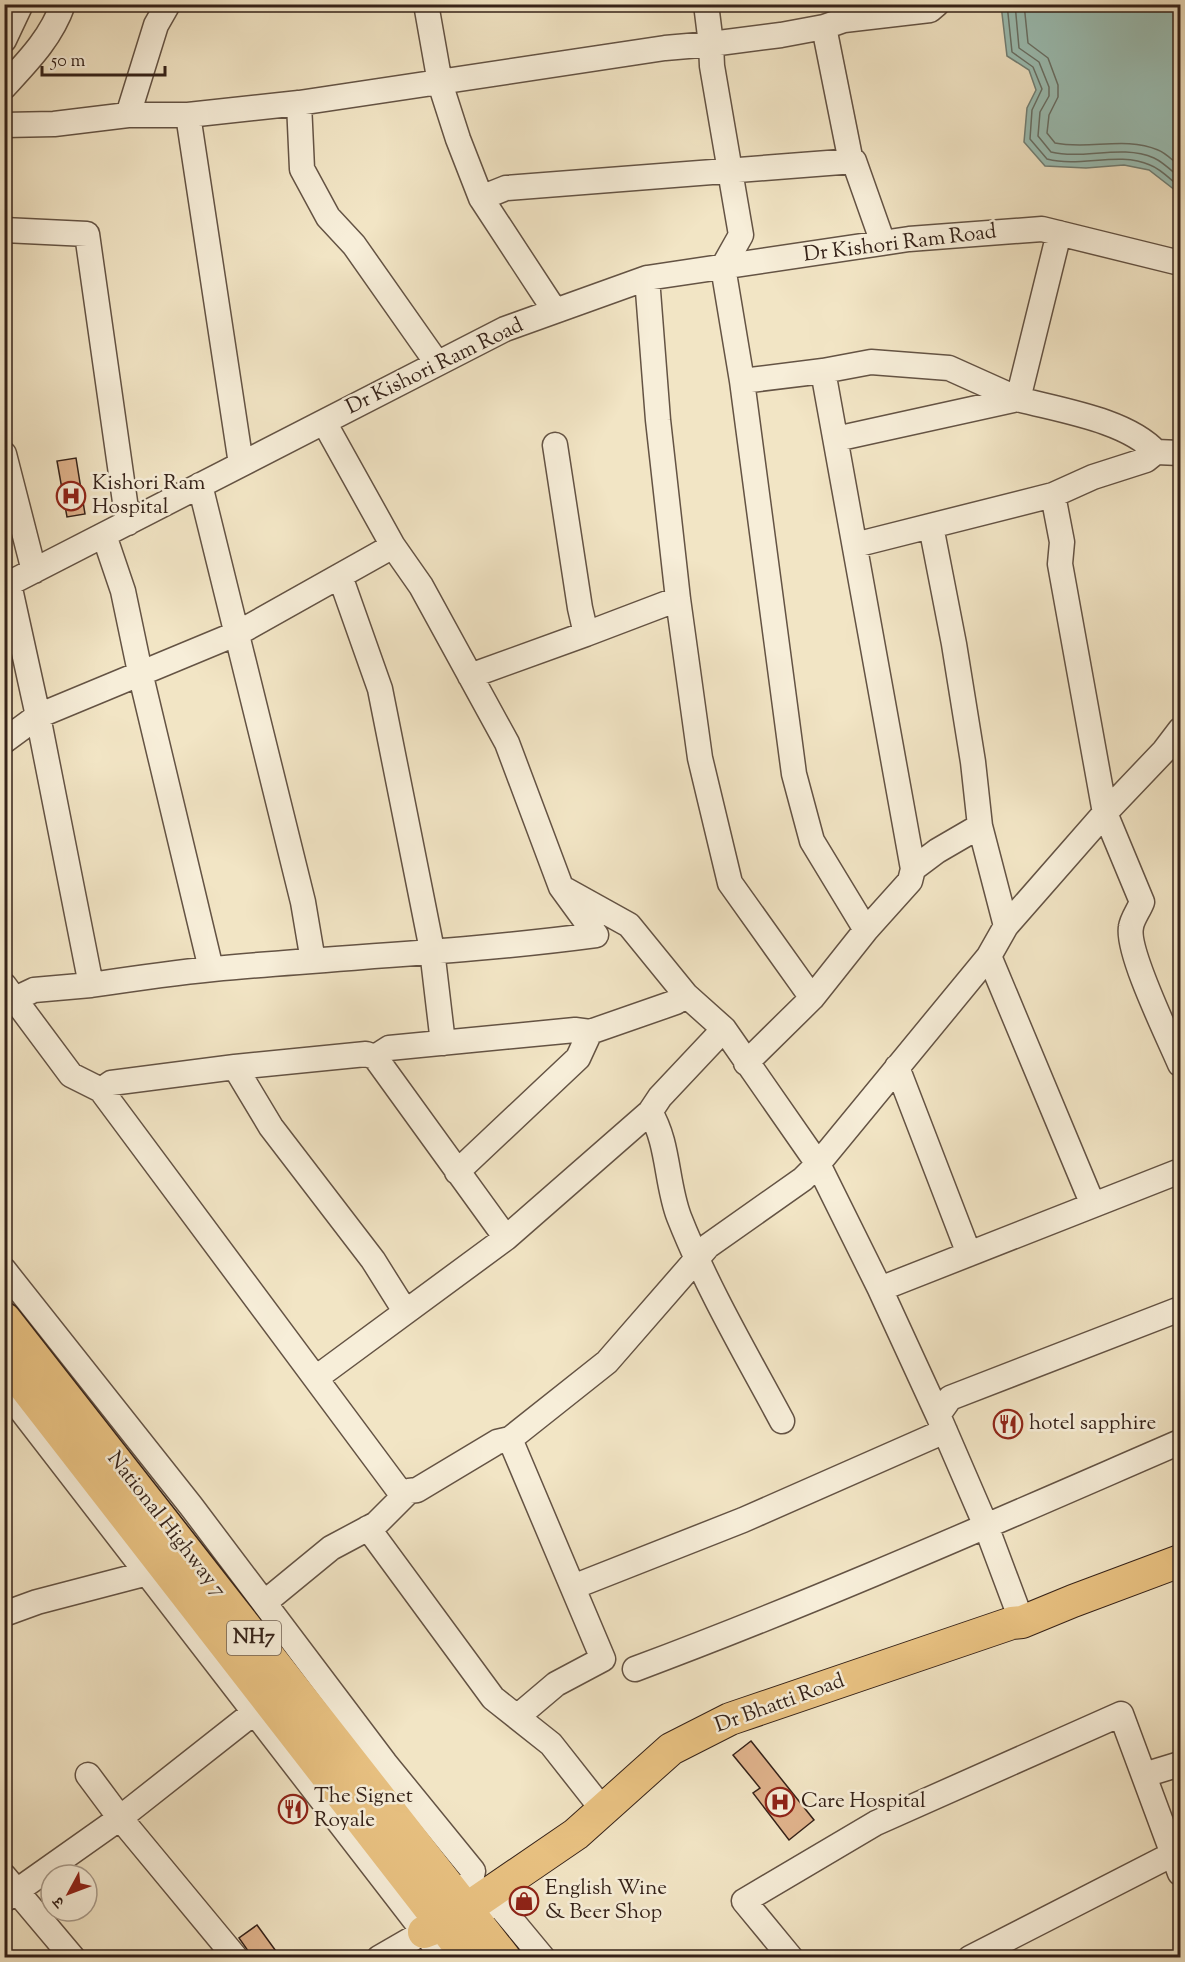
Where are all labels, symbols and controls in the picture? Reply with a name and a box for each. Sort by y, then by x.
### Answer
scale bar [42,39,165,77]
text: 50 m [50,49,86,75]
street label: Dr Kishori Ram Road [802,217,998,271]
street label: Dr Kishori Ram Road [341,311,529,423]
place label: Kishori Ram Hospital [92,469,205,523]
hospital icon: Kishori Ram Hospital [55,480,87,512]
restaurant icon: hotel sapphire [992,1408,1024,1440]
place label: hotel sapphire [1029,1409,1156,1439]
street label: National Highway 7 [99,1445,233,1605]
road number: NH7 [227,1621,281,1655]
street label: Dr Bhatti Road [711,1667,849,1741]
place label: The Signet Royale [314,1782,413,1836]
hospital icon: Care Hospital [764,1786,796,1818]
place label: Care Hospital [801,1787,926,1817]
restaurant icon: The Signet Royale [277,1793,309,1825]
north arrow [39,1863,99,1923]
place label: English Wine & Beer Shop [545,1874,667,1928]
shop icon: English Wine & Beer Shop [508,1885,540,1917]
text: उ [47,1889,72,1913]

